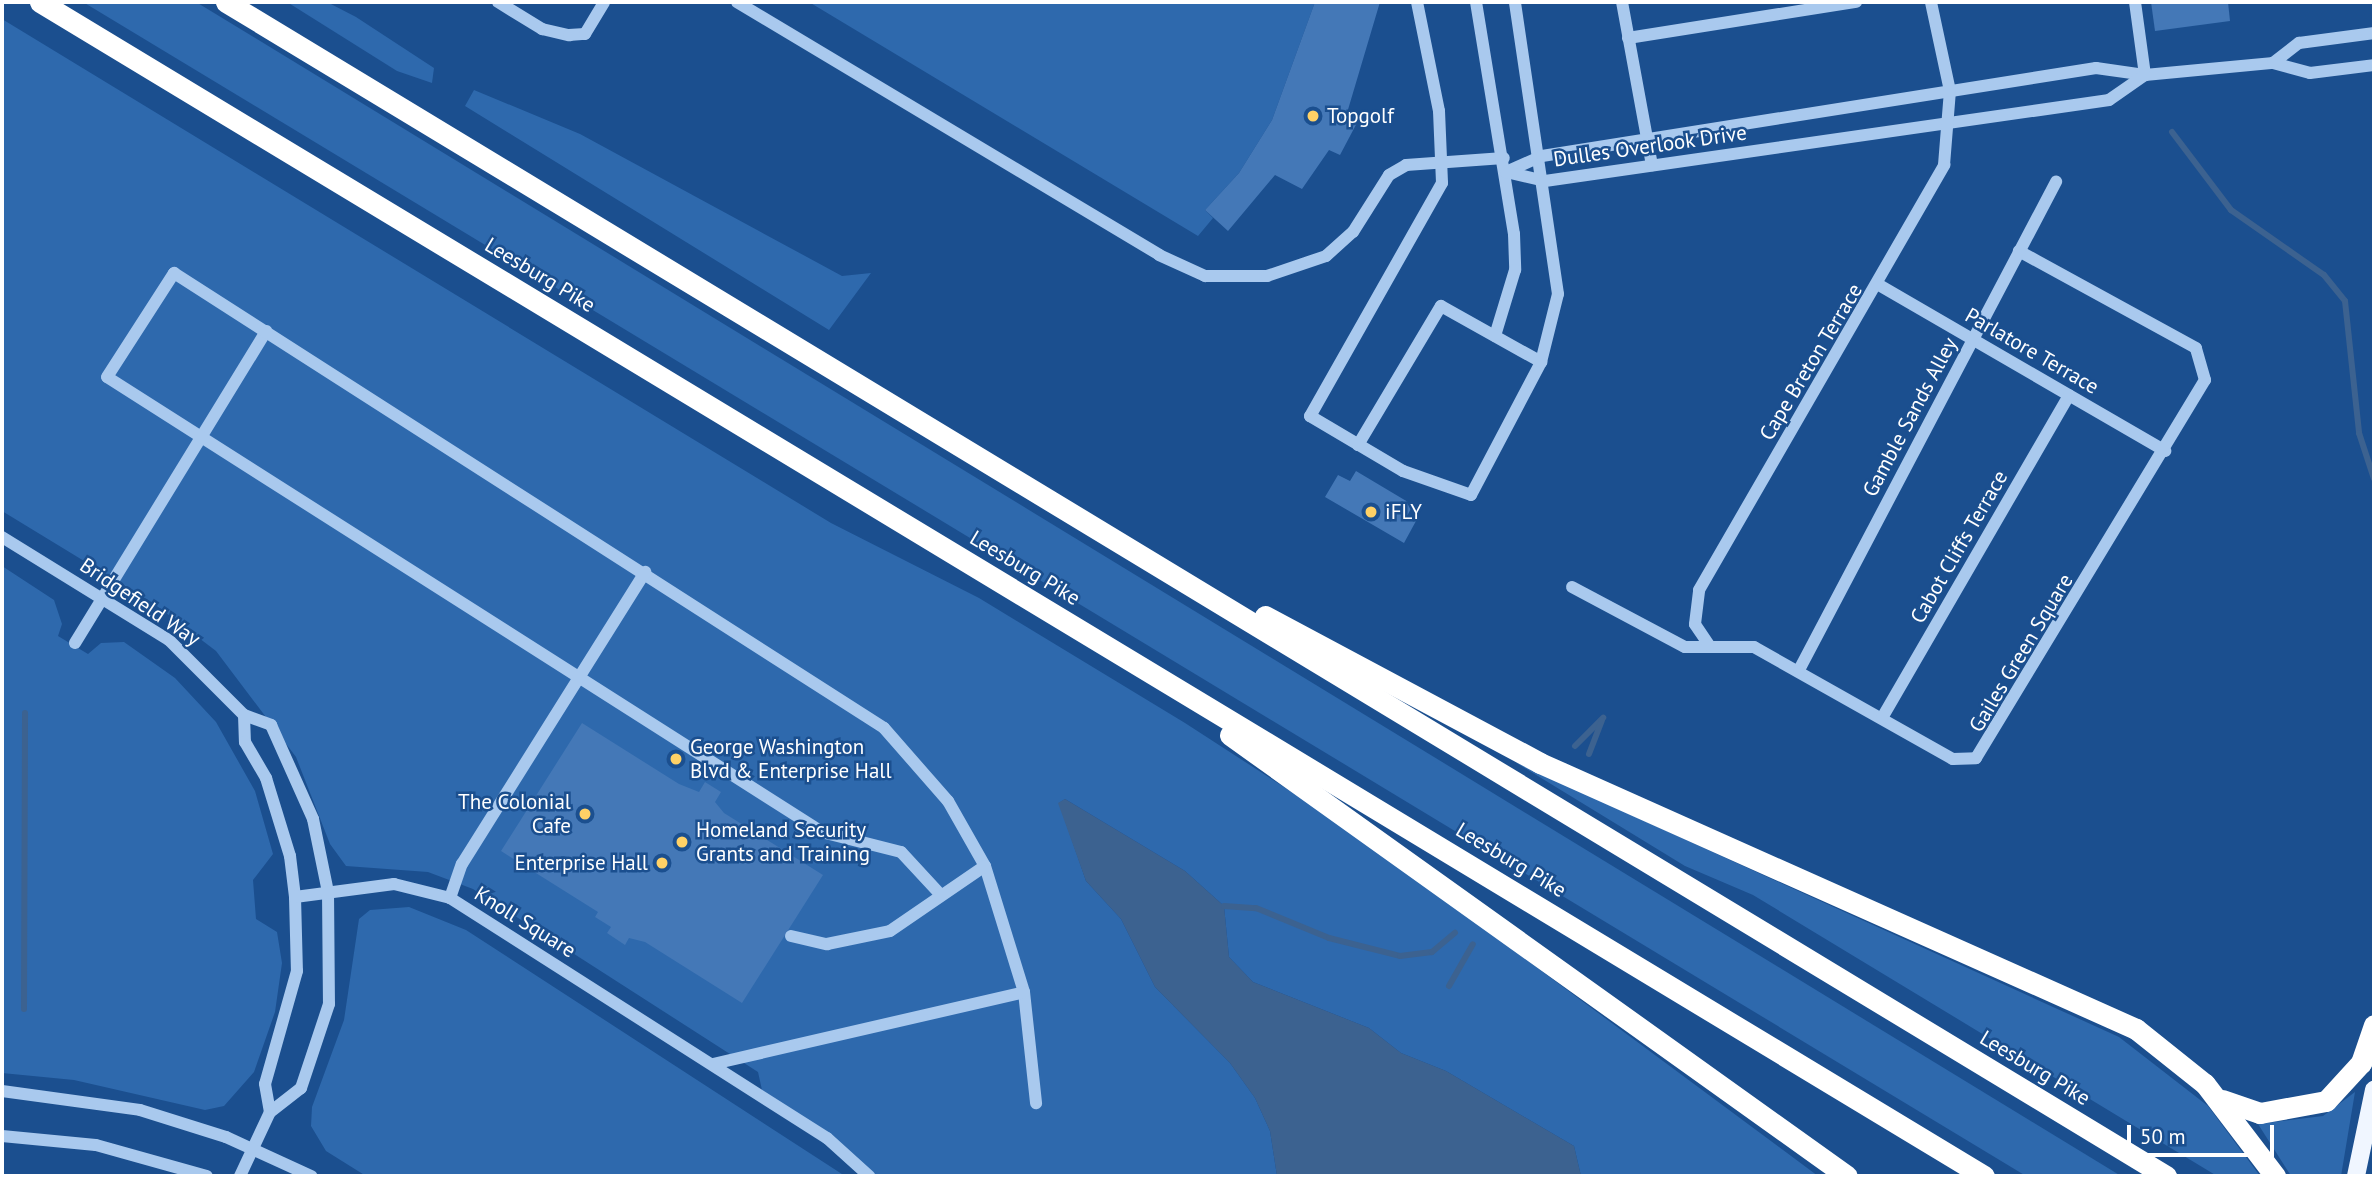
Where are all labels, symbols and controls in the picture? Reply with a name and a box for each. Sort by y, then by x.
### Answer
place label: Topgolf [1327,103,1394,129]
marker: Topgolf [1305,108,1321,124]
street label: Dulles Overlook Drive [1551,120,1749,172]
street label: Leesburg Pike [480,232,600,318]
street label: Cape Breton Terrace [1754,279,1868,445]
street label: Parlatore Terrace [1960,302,2104,400]
street label: Gamble Sands Alley [1857,333,1963,501]
street label: Cabot Cliffs Terrace [1905,466,2013,628]
place label: iFLY [1385,499,1422,525]
marker: iFLY [1363,504,1379,520]
street label: Leesburg Pike [965,525,1085,611]
street label: Bridgefield Way [75,552,205,652]
street label: Gailes Green Square [1964,569,2078,737]
place label: George Washington Blvd & Enterprise Hall [690,734,892,784]
marker: George Washington Blvd & Enterprise Hall [668,751,684,767]
place label: The Colonial Cafe [458,789,571,839]
marker: The Colonial Cafe [577,806,593,822]
place label: Homeland Security Grants and Training [696,817,871,867]
street label: Leesburg Pike [1451,817,1571,903]
marker: Homeland Security Grants and Training [674,834,690,850]
place label: Enterprise Hall [515,850,648,876]
marker: Enterprise Hall [654,855,670,871]
street label: Knoll Square [470,881,580,963]
street label: Leesburg Pike [1975,1025,2095,1111]
scale bar [2131,1112,2278,1156]
text: 50 m [2140,1123,2186,1150]

